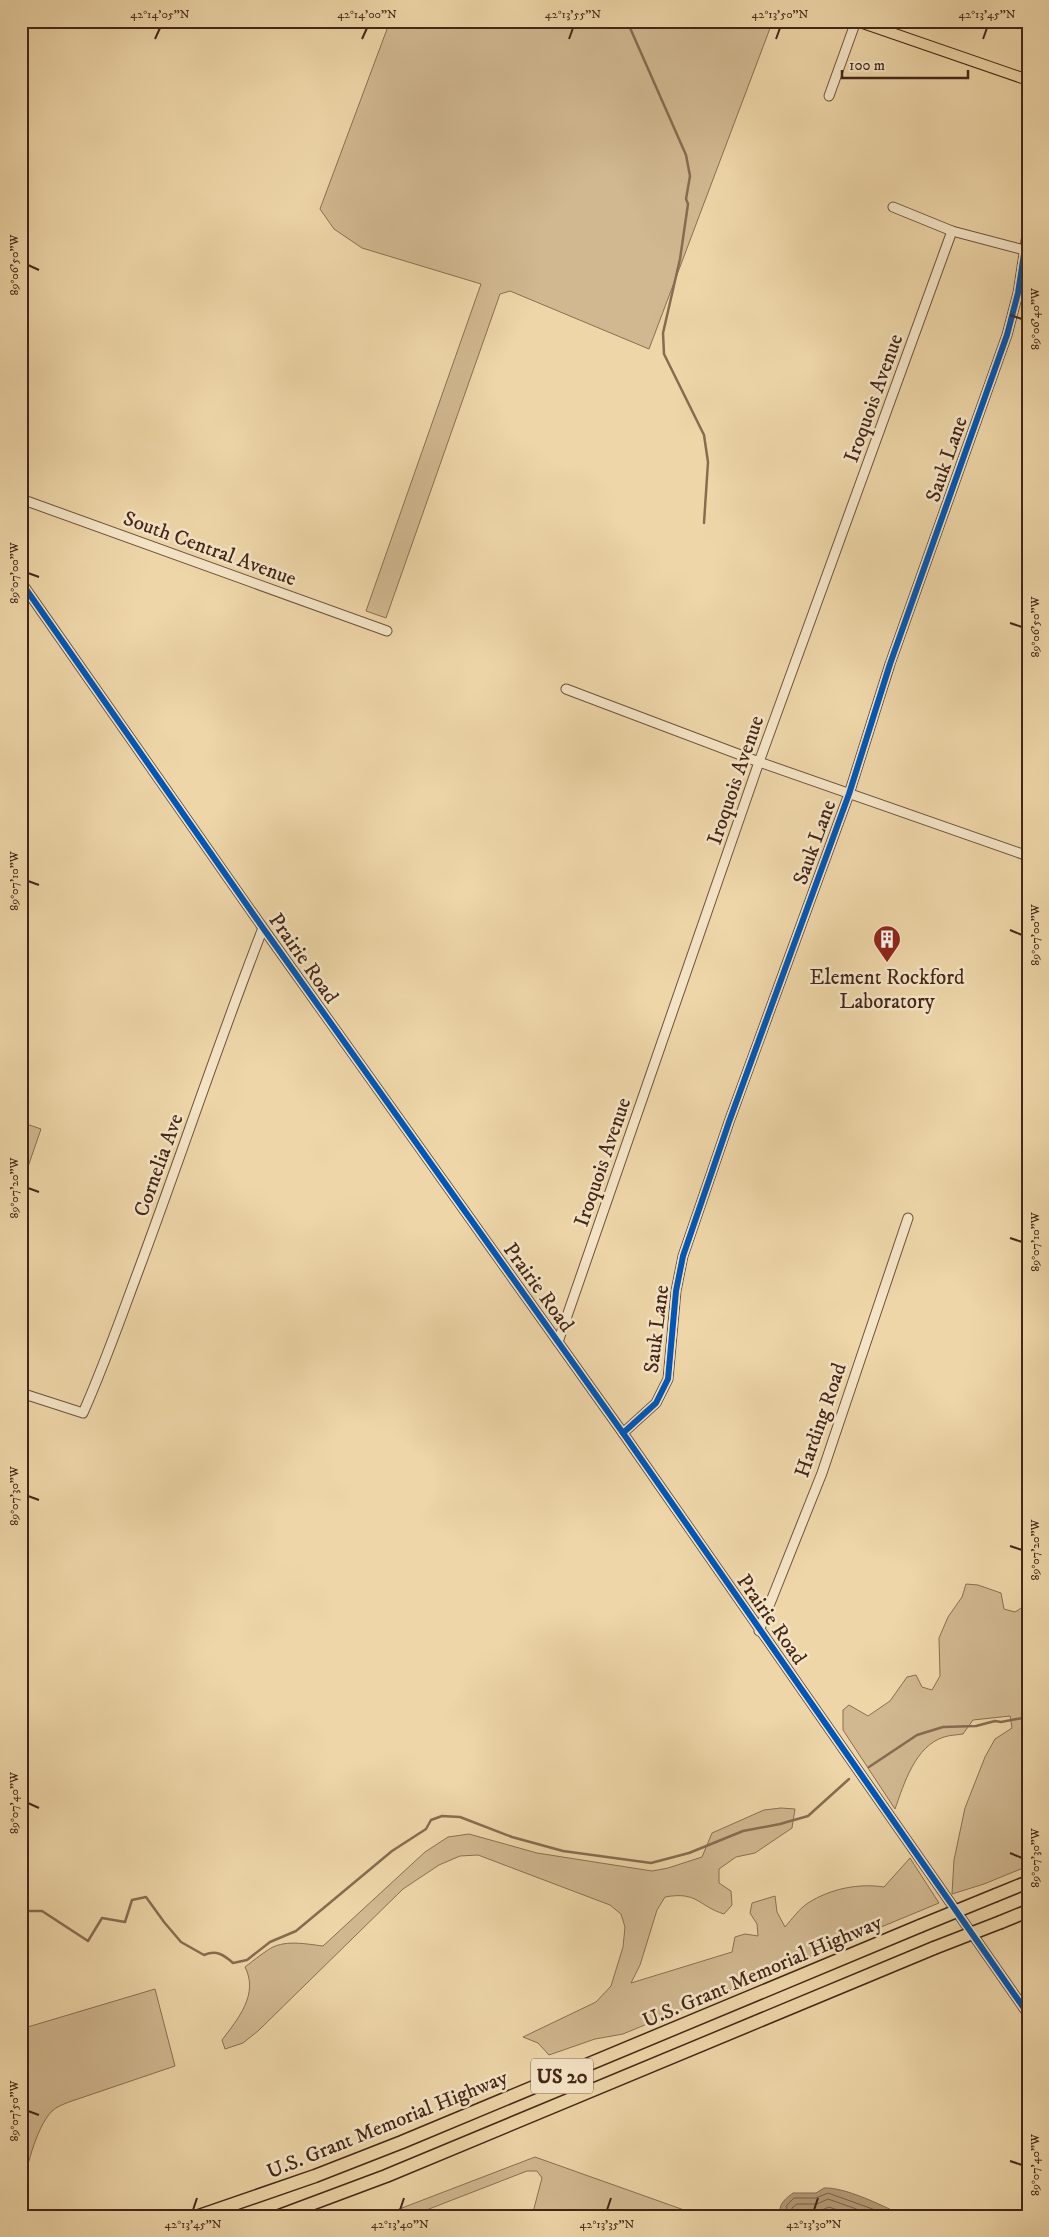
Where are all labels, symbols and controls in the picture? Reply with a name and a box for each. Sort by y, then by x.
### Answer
text: 42°14'05"N [130,7,190,22]
text: 42°14'00"N [337,7,397,22]
text: 42°13'55"N [545,7,601,22]
text: 42°13'50"N [752,7,809,22]
text: 42°13'45"N [958,7,1016,22]
scale bar [842,48,968,80]
text: 100 m [849,56,885,75]
text: 89°06'50"W [7,233,22,295]
text: 89°06'40"W [1028,287,1043,350]
street label: Iroquois Avenue [839,330,909,466]
street label: Sauk Lane [920,413,974,505]
street label: South Central Avenue [120,506,300,592]
text: 89°07'00"W [7,541,22,604]
text: 89°06'50"W [1028,595,1043,657]
street label: Iroquois Avenue [702,712,770,848]
street label: Sauk Lane [788,796,842,888]
text: 89°07'10"W [7,850,22,911]
text: 89°07'00"W [1028,903,1043,966]
street label: Prairie Road [263,908,344,1009]
building icon: Element Rockford Laboratory [872,924,902,963]
place label: Element Rockford Laboratory [810,965,965,1015]
street label: Iroquois Avenue [569,1094,637,1230]
street label: Cornelia Ave [128,1110,190,1220]
text: 89°07'20"W [7,1157,22,1218]
text: 89°07'10"W [1028,1211,1043,1272]
street label: Prairie Road [497,1238,580,1338]
street label: Sauk Lane [639,1283,675,1375]
street label: Harding Road [789,1359,853,1481]
text: 89°07'30"W [7,1465,22,1526]
text: 89°07'20"W [1028,1519,1043,1580]
street label: Prairie Road [731,1569,812,1670]
text: 89°07'40"W [7,1771,22,1834]
text: 89°07'30"W [1028,1827,1043,1888]
street label: U.S. Grant Memorial Highway [639,1909,887,2034]
road number: US 20 [531,2058,593,2094]
street label: U.S. Grant Memorial Highway [263,2064,512,2185]
text: 89°07'50"W [7,2079,22,2142]
text: 89°07'40"W [1028,2133,1043,2196]
text: 42°13'45"N [164,2217,222,2232]
text: 42°13'40"N [371,2217,429,2232]
text: 42°13'35"N [580,2217,635,2232]
text: 42°13'30"N [786,2217,842,2232]

